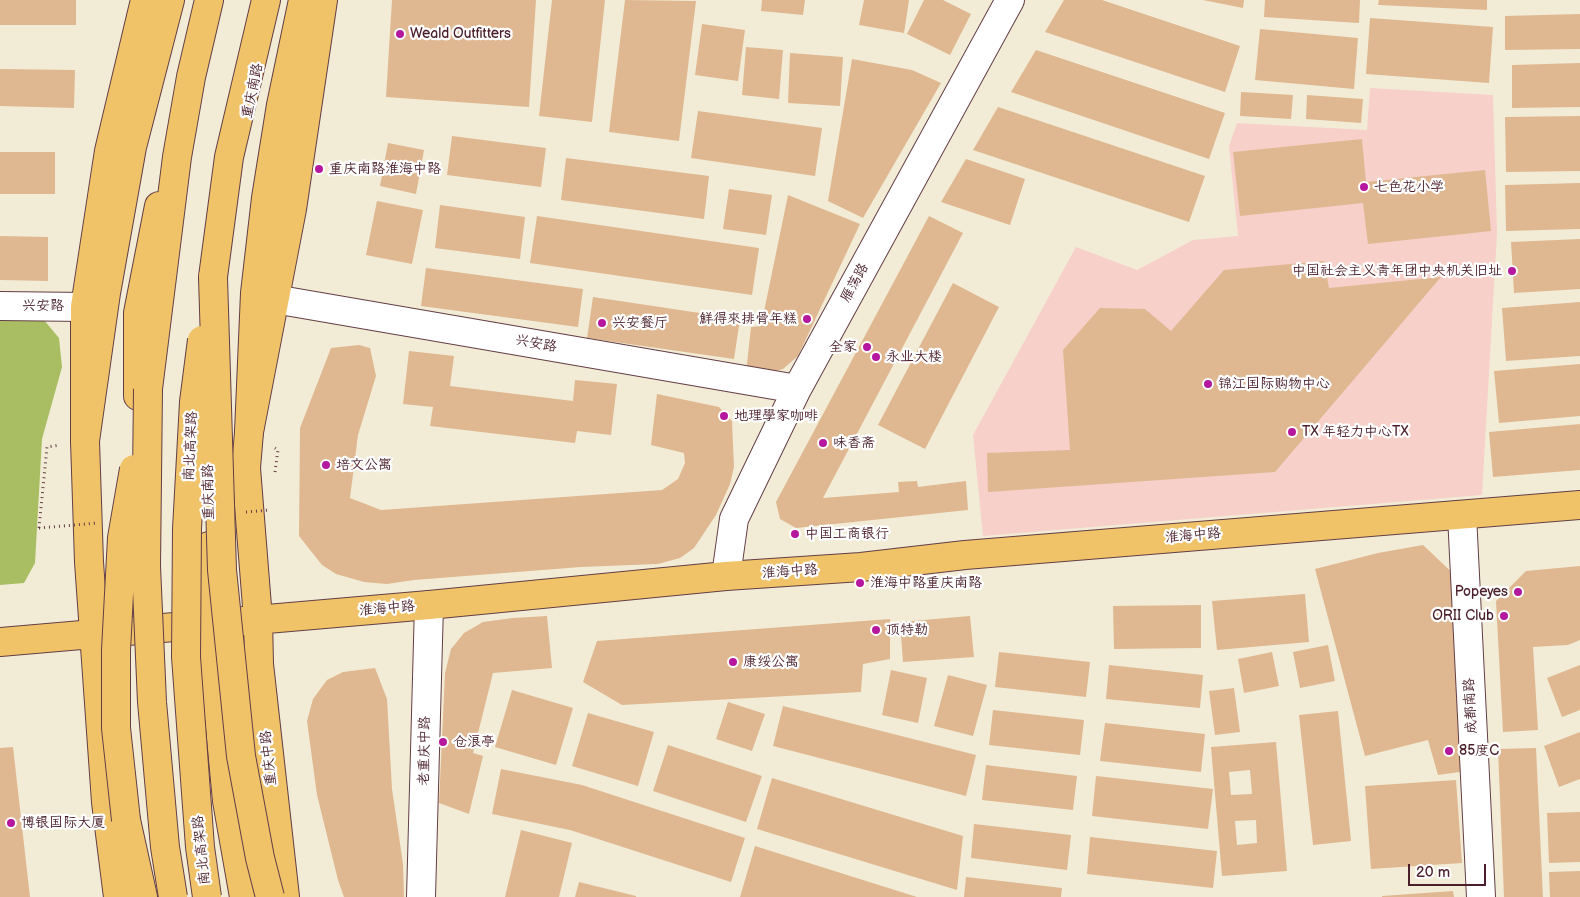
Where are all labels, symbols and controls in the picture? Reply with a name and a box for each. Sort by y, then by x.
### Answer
place label: Weald Outfitters [410,26,511,42]
marker: Weald Outfitters [394,28,406,40]
street label: 重庆南路 [239,62,267,120]
place label: 重庆南路淮海中路 [329,161,441,177]
marker: 重庆南路淮海中路 [313,163,325,175]
place label: 七色花小学 [1374,179,1444,195]
marker: 七色花小学 [1358,181,1370,193]
street label: 雁荡路 [837,261,873,305]
place label: 中国社会主义青年团中央机关旧址 [1292,263,1502,279]
marker: 中国社会主义青年团中央机关旧址 [1506,265,1518,277]
street label: 兴安路 [22,298,64,314]
place label: 鮮得來排骨年糕 [699,311,797,327]
marker: 鮮得來排骨年糕 [801,313,813,325]
place label: 兴安餐厅 [612,315,668,331]
marker: 兴安餐厅 [596,317,608,329]
street label: 兴安路 [514,332,558,356]
place label: 全家 [829,339,857,355]
marker: 全家 [861,341,873,353]
place label: 永业大楼 [886,349,942,365]
marker: 永业大楼 [870,351,882,363]
place label: 锦江国际购物中心 [1218,376,1330,392]
marker: 锦江国际购物中心 [1202,378,1214,390]
place label: 地理學家咖啡 [734,408,818,424]
marker: 地理學家咖啡 [718,410,730,422]
street label: 南北高架路 [181,411,201,481]
place label: TX 年轻力中心TX [1302,424,1408,440]
marker: TX 年轻力中心TX [1286,426,1298,438]
place label: 味香斋 [833,435,875,451]
marker: 味香斋 [817,437,829,449]
place label: 培文公寓 [336,457,392,473]
marker: 培文公寓 [320,459,332,471]
street label: 重庆南路 [200,464,218,520]
street label: 淮海中路 [1164,525,1222,547]
place label: 中国工商银行 [805,526,889,542]
marker: 中国工商银行 [789,528,801,540]
street label: 淮海中路 [761,562,819,582]
place label: 淮海中路重庆南路 [870,575,982,591]
marker: 淮海中路重庆南路 [854,577,866,589]
place label: Popeyes [1455,584,1508,600]
marker: Popeyes [1512,586,1524,598]
street label: 淮海中路 [358,598,416,620]
place label: ORII Club [1432,608,1494,624]
marker: ORII Club [1498,610,1510,622]
place label: 顶特勒 [886,622,928,638]
marker: 顶特勒 [870,624,882,636]
place label: 康绥公寓 [743,654,799,670]
marker: 康绥公寓 [727,656,739,668]
street label: 成都南路 [1461,678,1481,734]
street label: 老重庆中路 [416,716,434,786]
street label: 重庆中路 [258,729,280,787]
place label: 仓浪亭 [453,734,495,750]
marker: 仓浪亭 [437,736,449,748]
place label: 85度C [1459,743,1499,759]
marker: 85度C [1443,745,1455,757]
street label: 南北高架路 [190,814,214,886]
place label: 博银国际大厦 [21,815,105,831]
marker: 博银国际大厦 [5,817,17,829]
scale bar [1410,854,1488,886]
text: 20 m [1416,863,1450,882]

